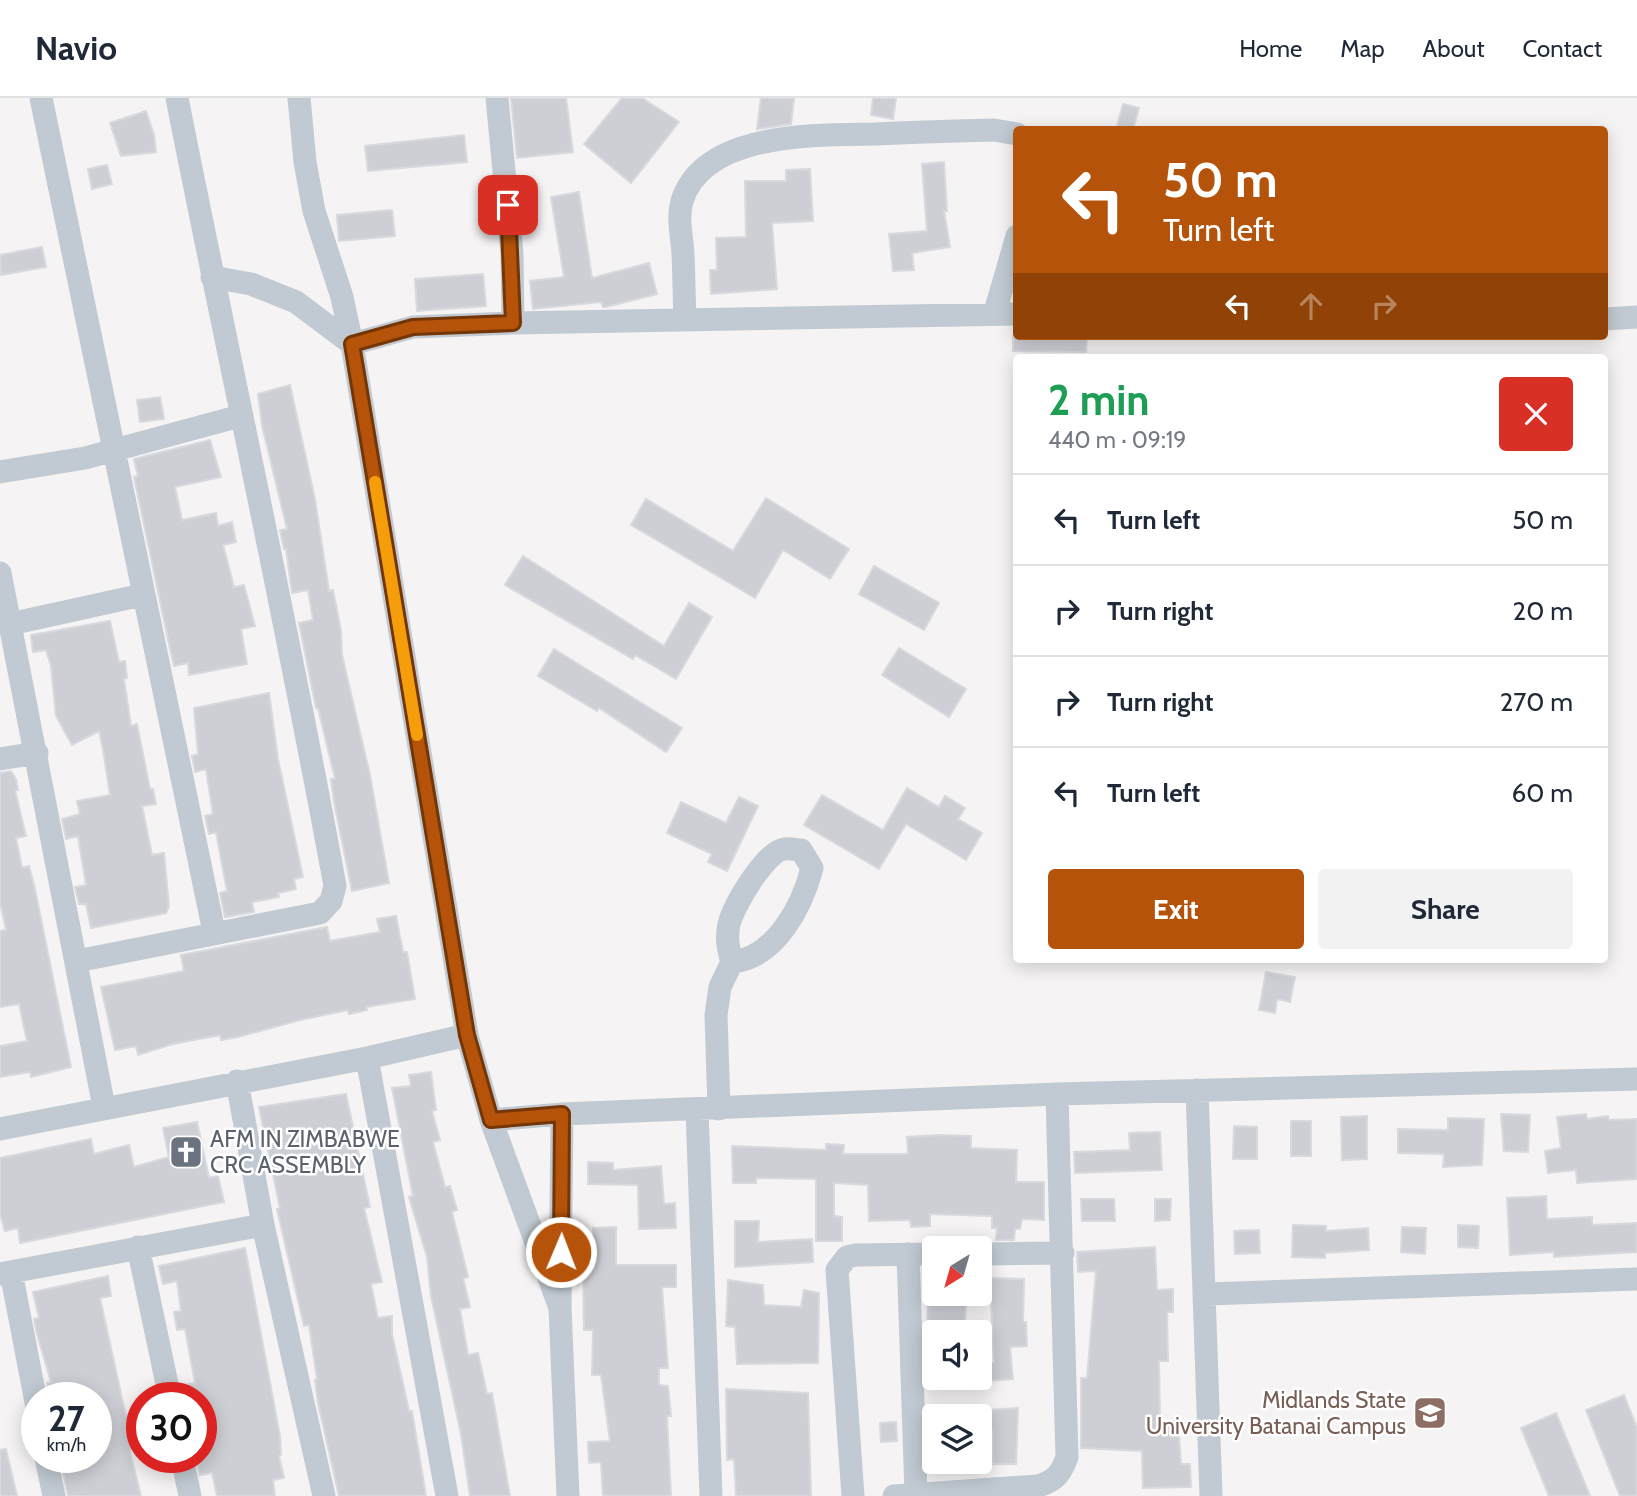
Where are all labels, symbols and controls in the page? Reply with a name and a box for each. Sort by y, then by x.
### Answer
text: Navio [35,28,117,68]
text: Home [1239,34,1302,63]
text: Map [1340,34,1385,63]
text: About [1423,34,1485,63]
text: Contact [1523,34,1602,63]
text: 50 m [1163,150,1278,209]
icon: left [1048,154,1139,245]
pin [478,175,538,235]
icon: arrive [489,186,527,224]
text: Turn left [1163,210,1274,249]
icon: left [1219,287,1257,325]
icon: ahead [1292,287,1330,325]
icon: right [1365,287,1403,325]
text: 2 min [1048,374,1149,426]
button: close [1499,377,1573,451]
text: 440 m · 09:19 [1048,426,1186,454]
icon: left [1048,501,1086,539]
text: Turn left [1107,504,1200,536]
text: 50 m [1512,504,1573,536]
icon: right [1048,592,1086,630]
text: Turn right [1107,595,1213,627]
text: 20 m [1513,595,1573,627]
icon: right [1048,683,1086,721]
text: Turn right [1107,686,1213,718]
text: 270 m [1500,686,1573,718]
icon: left [1048,774,1086,812]
text: Turn left [1107,777,1200,809]
text: 60 m [1511,777,1573,809]
button: Exit [1048,869,1304,949]
button: Share [1318,869,1573,949]
place label: AFM IN ZIMBABWE CRC ASSEMBLY [210,1125,400,1179]
church icon: AFM IN ZIMBABWE CRC ASSEMBLY [167,1133,205,1171]
position arrow [524,1215,598,1289]
north arrow [922,1236,992,1306]
map controls [922,1236,992,1474]
button: sound [922,1320,992,1390]
speed limit sign: 30 [126,1382,217,1473]
place label: Midlands State University Batanai Campus [1146,1386,1406,1440]
school or university icon: Midlands State University Batanai Campus [1411,1394,1449,1432]
text: 27 [48,1397,85,1440]
button: layers [922,1404,992,1474]
text: km/h [47,1434,86,1456]

